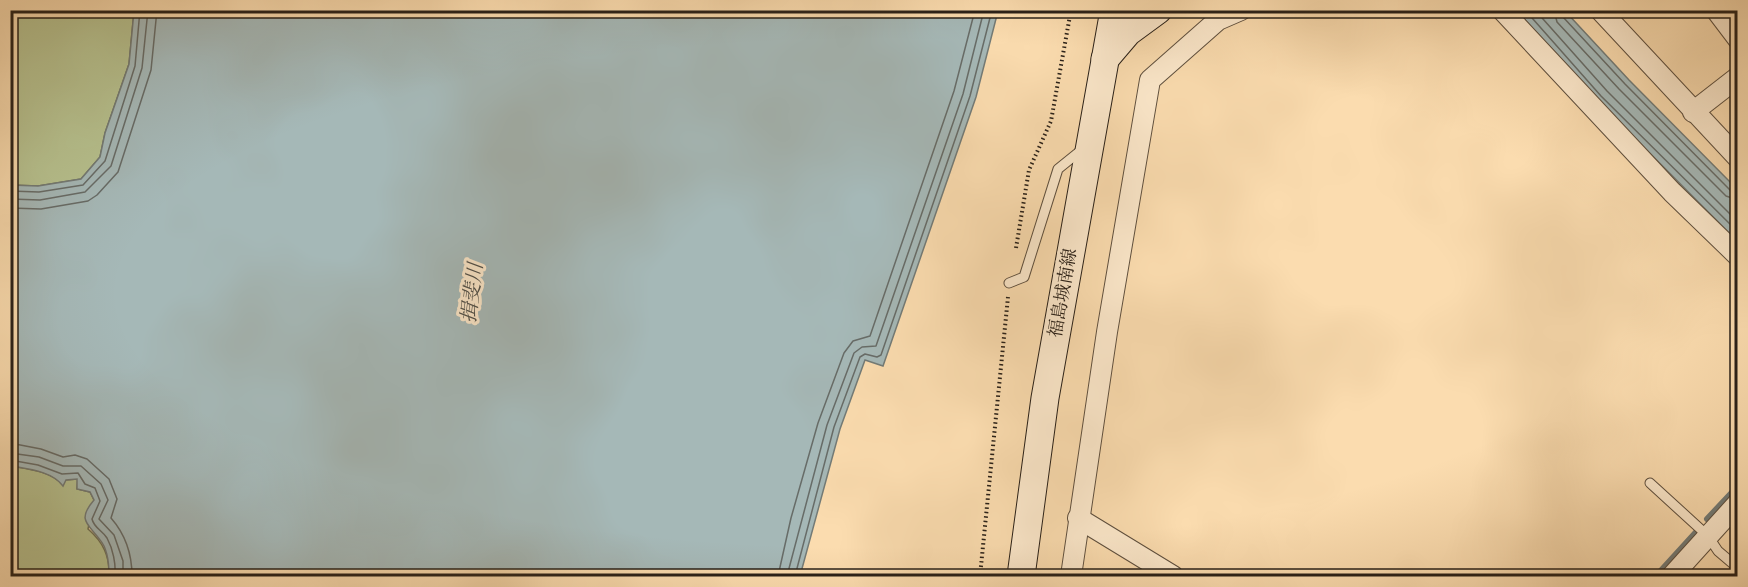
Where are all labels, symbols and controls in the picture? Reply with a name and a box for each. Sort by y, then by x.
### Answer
street label: 福島城南線 [1045,247,1081,339]
water label: 揖斐川 [457,260,487,324]

